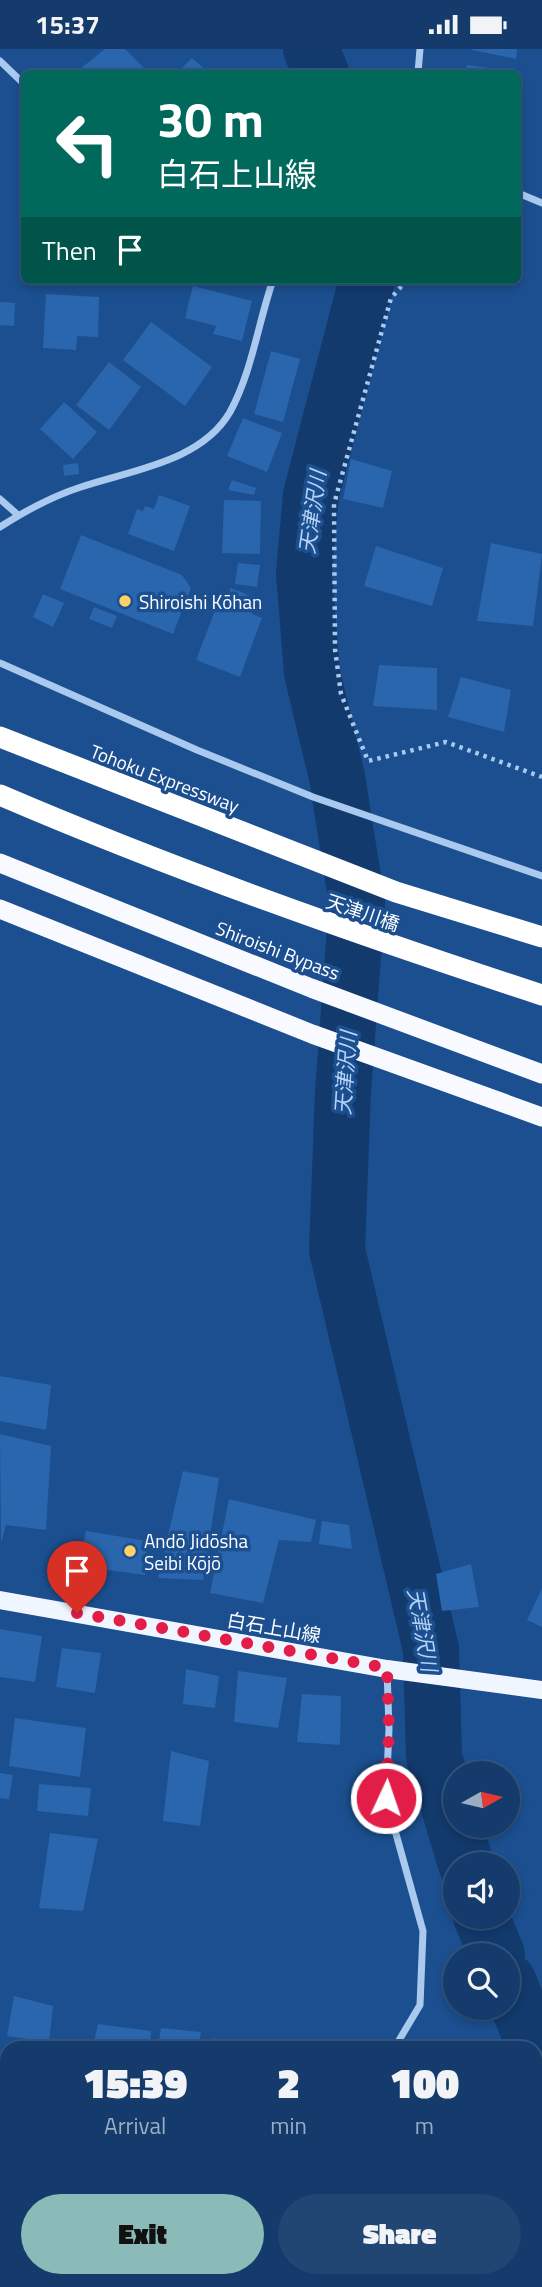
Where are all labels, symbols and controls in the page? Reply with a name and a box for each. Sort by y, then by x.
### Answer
text: 15:37 [35,5,100,44]
text: 30 m [157,81,264,156]
icon: left [42,98,133,189]
text: 白石上山線 [157,150,317,198]
text: Then [42,231,97,270]
icon: arrive [111,231,149,269]
water label: 天津沢川 [290,466,334,556]
place label: Shiroishi Kōhan [139,587,262,616]
marker: Shiroishi Kōhan [117,593,133,609]
street label: Tohoku Expressway [86,736,244,820]
street label: 天津川橋 [322,886,404,938]
street label: Shiroishi Bypass [212,913,344,987]
water label: 天津沢川 [326,1028,364,1116]
place label: Andō Jidōsha Seibi Kōjō [144,1526,249,1577]
pin [47,1541,107,1613]
marker: Andō Jidōsha Seibi Kōjō [122,1543,138,1559]
icon: arrive [58,1552,96,1590]
water label: 天津沢川 [400,1586,446,1676]
street label: 白石上山線 [225,1604,323,1650]
position arrow [349,1761,423,1835]
north arrow [443,1761,520,1837]
map controls [443,1761,520,2020]
button: sound [443,1852,520,1929]
button: search [443,1943,520,2020]
text: 15:39 [83,2050,187,2114]
text: 2 [277,2050,300,2114]
text: 100 [390,2050,459,2114]
text: Arrival [104,2108,166,2143]
text: min [270,2108,307,2143]
text: m [415,2108,434,2143]
button: Exit [21,2194,264,2274]
button: Share [278,2194,521,2274]

